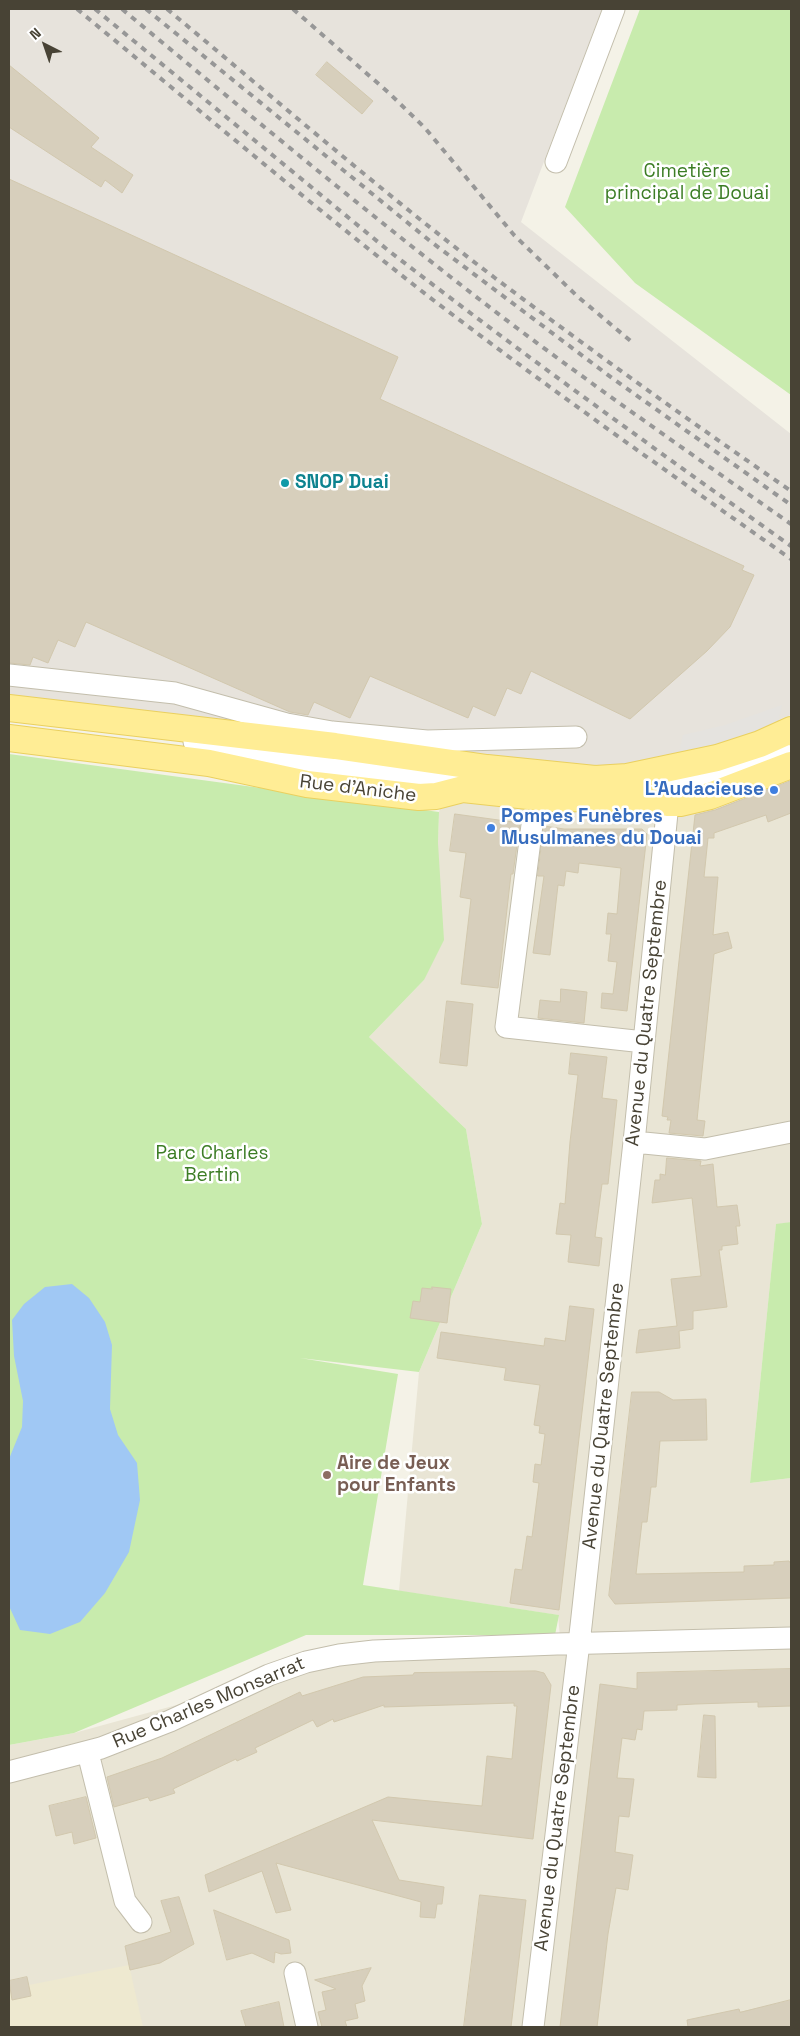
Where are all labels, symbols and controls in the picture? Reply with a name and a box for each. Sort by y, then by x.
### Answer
north arrow [20,20,70,70]
text: N [26,24,45,44]
park label: Cimetière principal de Douai [605,161,769,205]
place label: SNOP Duai [295,472,389,494]
marker: SNOP Duai [279,477,291,489]
street label: Rue d'Aniche [298,771,418,807]
place label: L'Audacieuse [645,779,764,801]
marker: L'Audacieuse [768,784,780,796]
place label: Pompes Funèbres Musulmanes du Douai [501,806,702,850]
marker: Pompes Funèbres Musulmanes du Douai [485,822,497,834]
street label: Avenue du Quatre Septembre [622,878,672,1148]
park label: Parc Charles Bertin [155,1143,269,1187]
street label: Avenue du Quatre Septembre [579,1281,629,1551]
place label: Aire de Jeux pour Enfants [337,1453,456,1497]
marker: Aire de Jeux pour Enfants [321,1469,333,1481]
street label: Rue Charles Monsarrat [110,1652,308,1754]
street label: Avenue du Quatre Septembre [530,1684,586,1952]

